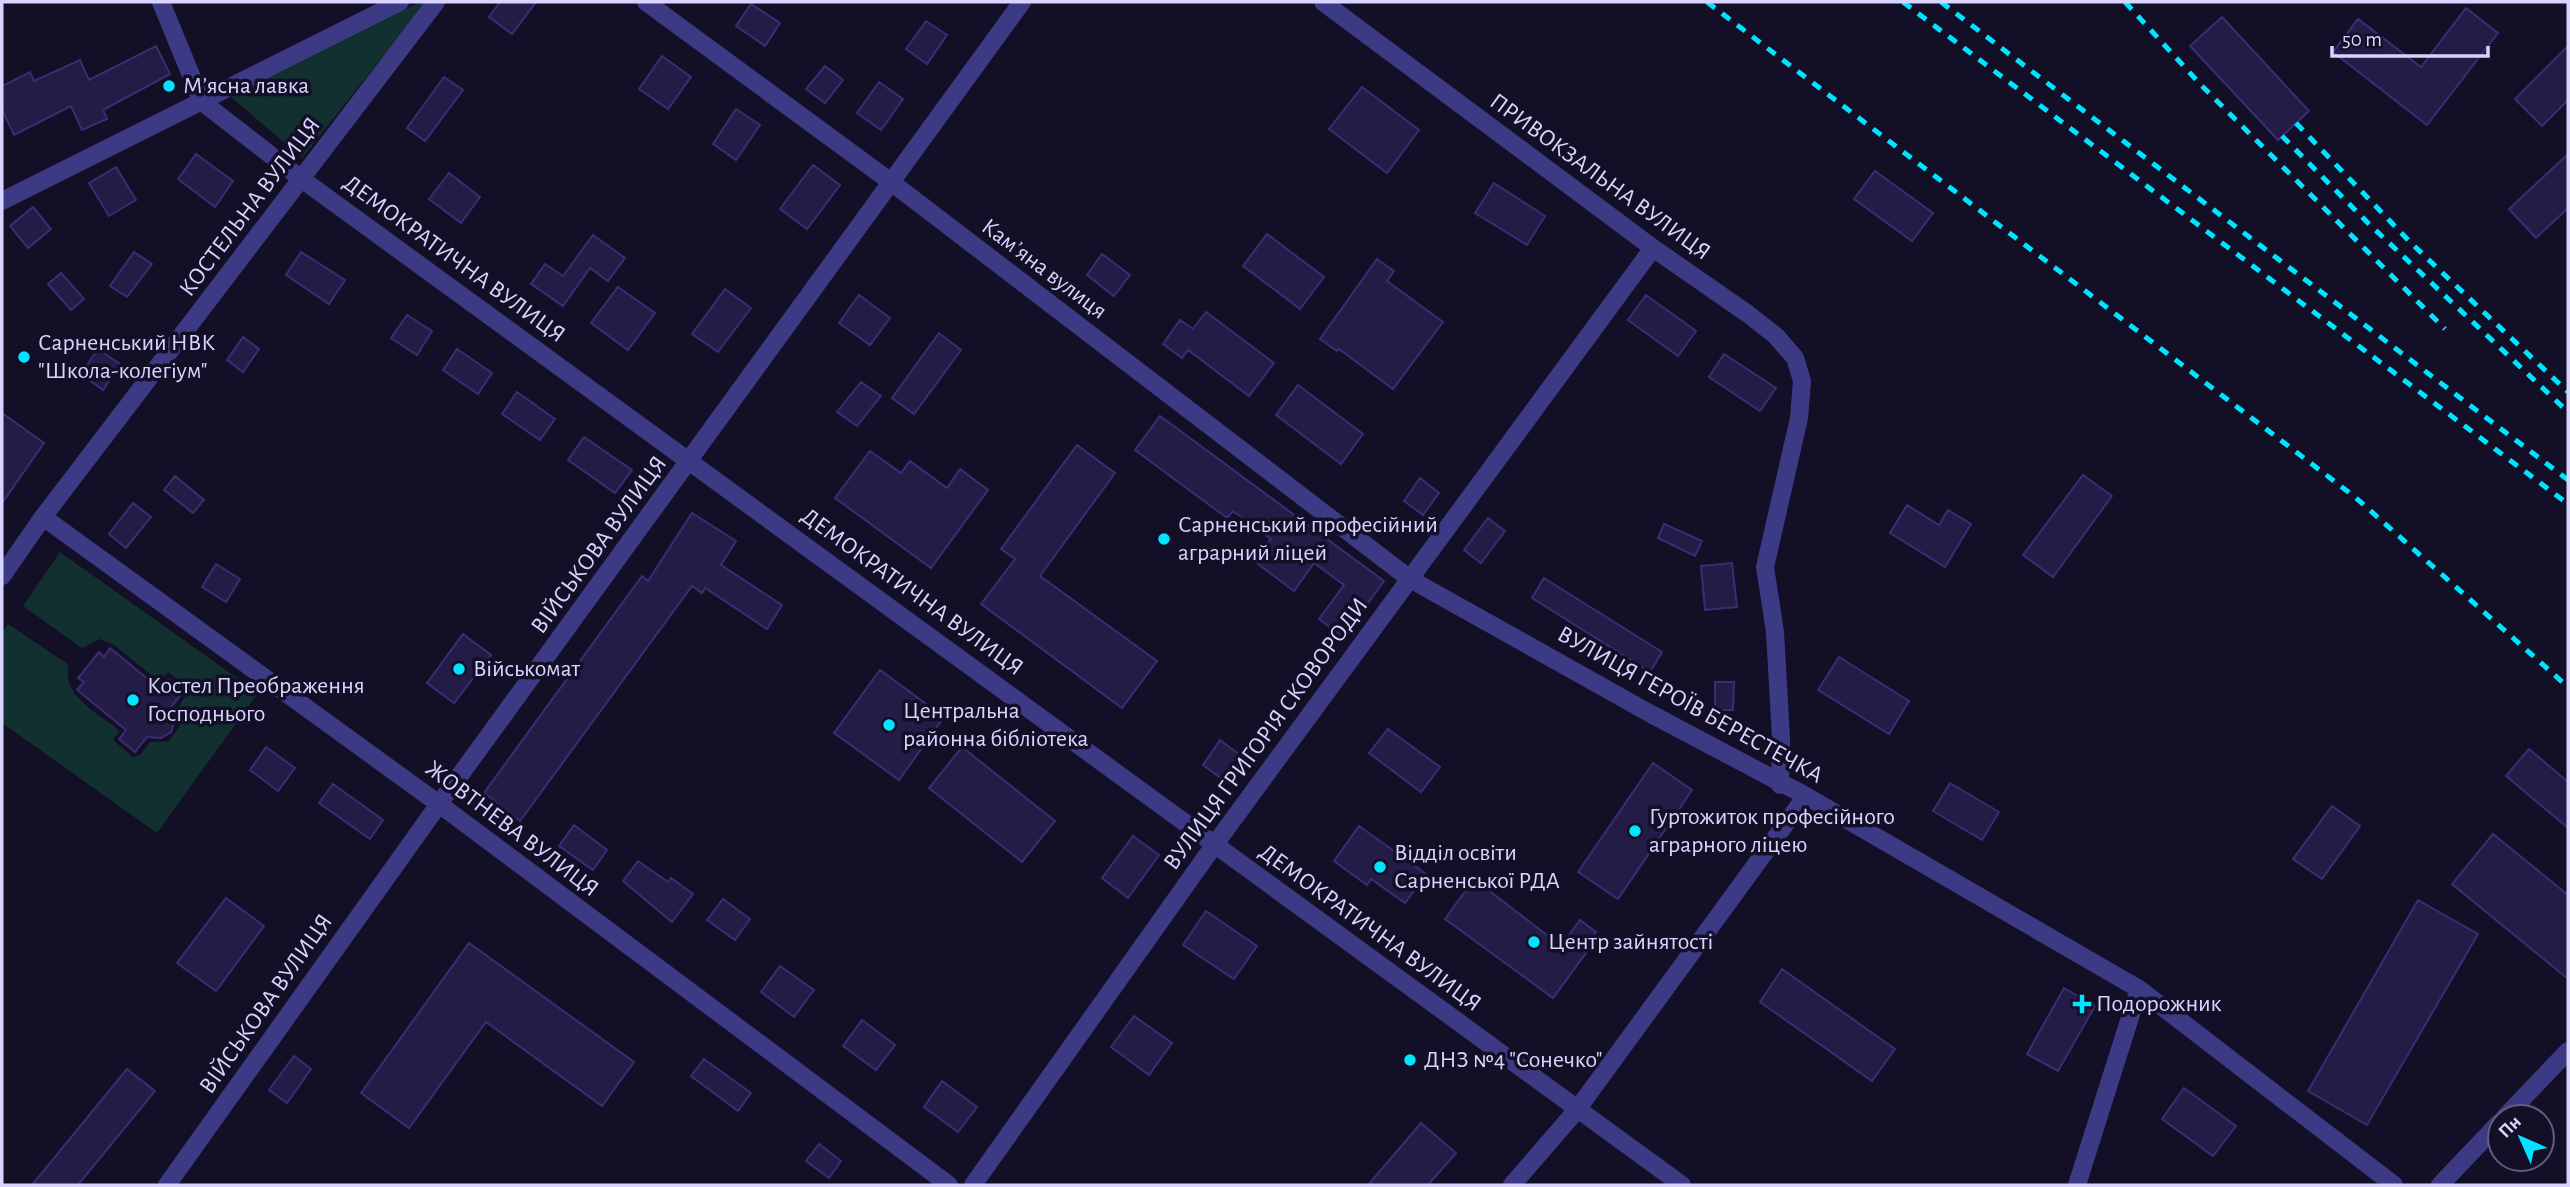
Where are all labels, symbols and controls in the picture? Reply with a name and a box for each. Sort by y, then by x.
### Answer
scale bar [2332,14,2488,58]
text: 50 m [2342,29,2382,50]
place label: Мʼясна лавка [183,74,309,98]
marker: Мʼясна лавка [161,78,177,94]
street label: ПРИВОКЗАЛЬНА ВУЛИЦЯ [1485,89,1715,265]
street label: КОСТЕЛЬНА ВУЛИЦЯ [175,113,325,301]
street label: ДЕМОКРАТИЧНА ВУЛИЦЯ [339,171,569,347]
street label: Камʼяна вулиця [977,214,1111,324]
place label: Сарненський НВК "Школа-колегіум" [38,331,215,383]
marker: Сарненський НВК "Школа-колегіум" [16,349,32,365]
street label: ВІЙСЬКОВА ВУЛИЦЯ [527,452,671,638]
street label: ДЕМОКРАТИЧНА ВУЛИЦЯ [797,504,1027,680]
place label: Сарненський професійний аграрний ліцей [1178,513,1438,565]
marker: Сарненський професійний аграрний ліцей [1156,531,1172,547]
street label: ВУЛИЦЯ ГРИГОРІЯ СКОВОРОДИ [1159,594,1373,874]
street label: ВУЛИЦЯ ГЕРОЇВ БЕРЕСТЕЧКА [1553,621,1827,788]
place label: Військомат [473,657,580,681]
marker: Військомат [451,661,467,677]
place label: Костел Преображення Господнього [147,674,365,726]
marker: Костел Преображення Господнього [125,692,141,708]
place label: Центральна районна бібліотека [903,699,1088,751]
marker: Центральна районна бібліотека [881,717,897,733]
street label: ЖОВТНЕВА ВУЛИЦЯ [421,756,603,902]
place label: Гуртожиток професійного аграрного ліцею [1649,805,1895,857]
marker: Гуртожиток професійного аграрного ліцею [1627,823,1643,839]
street label: ДЕМОКРАТИЧНА ВУЛИЦЯ [1255,840,1485,1016]
place label: Відділ освіти Сарненської РДА [1394,841,1560,893]
marker: Відділ освіти Сарненської РДА [1372,859,1388,875]
street label: ВІЙСЬКОВА ВУЛИЦЯ [195,910,337,1098]
place label: Центр зайнятості [1548,930,1713,954]
marker: Центр зайнятості [1526,934,1542,950]
place label: Подорожник [2096,992,2222,1016]
marker: Подорожник [2074,996,2090,1012]
place label: ДНЗ №4 "Сонечко" [1424,1048,1602,1072]
marker: ДНЗ №4 "Сонечко" [1402,1052,1418,1068]
north arrow [2486,1103,2556,1173]
text: Пн [2495,1112,2525,1142]

